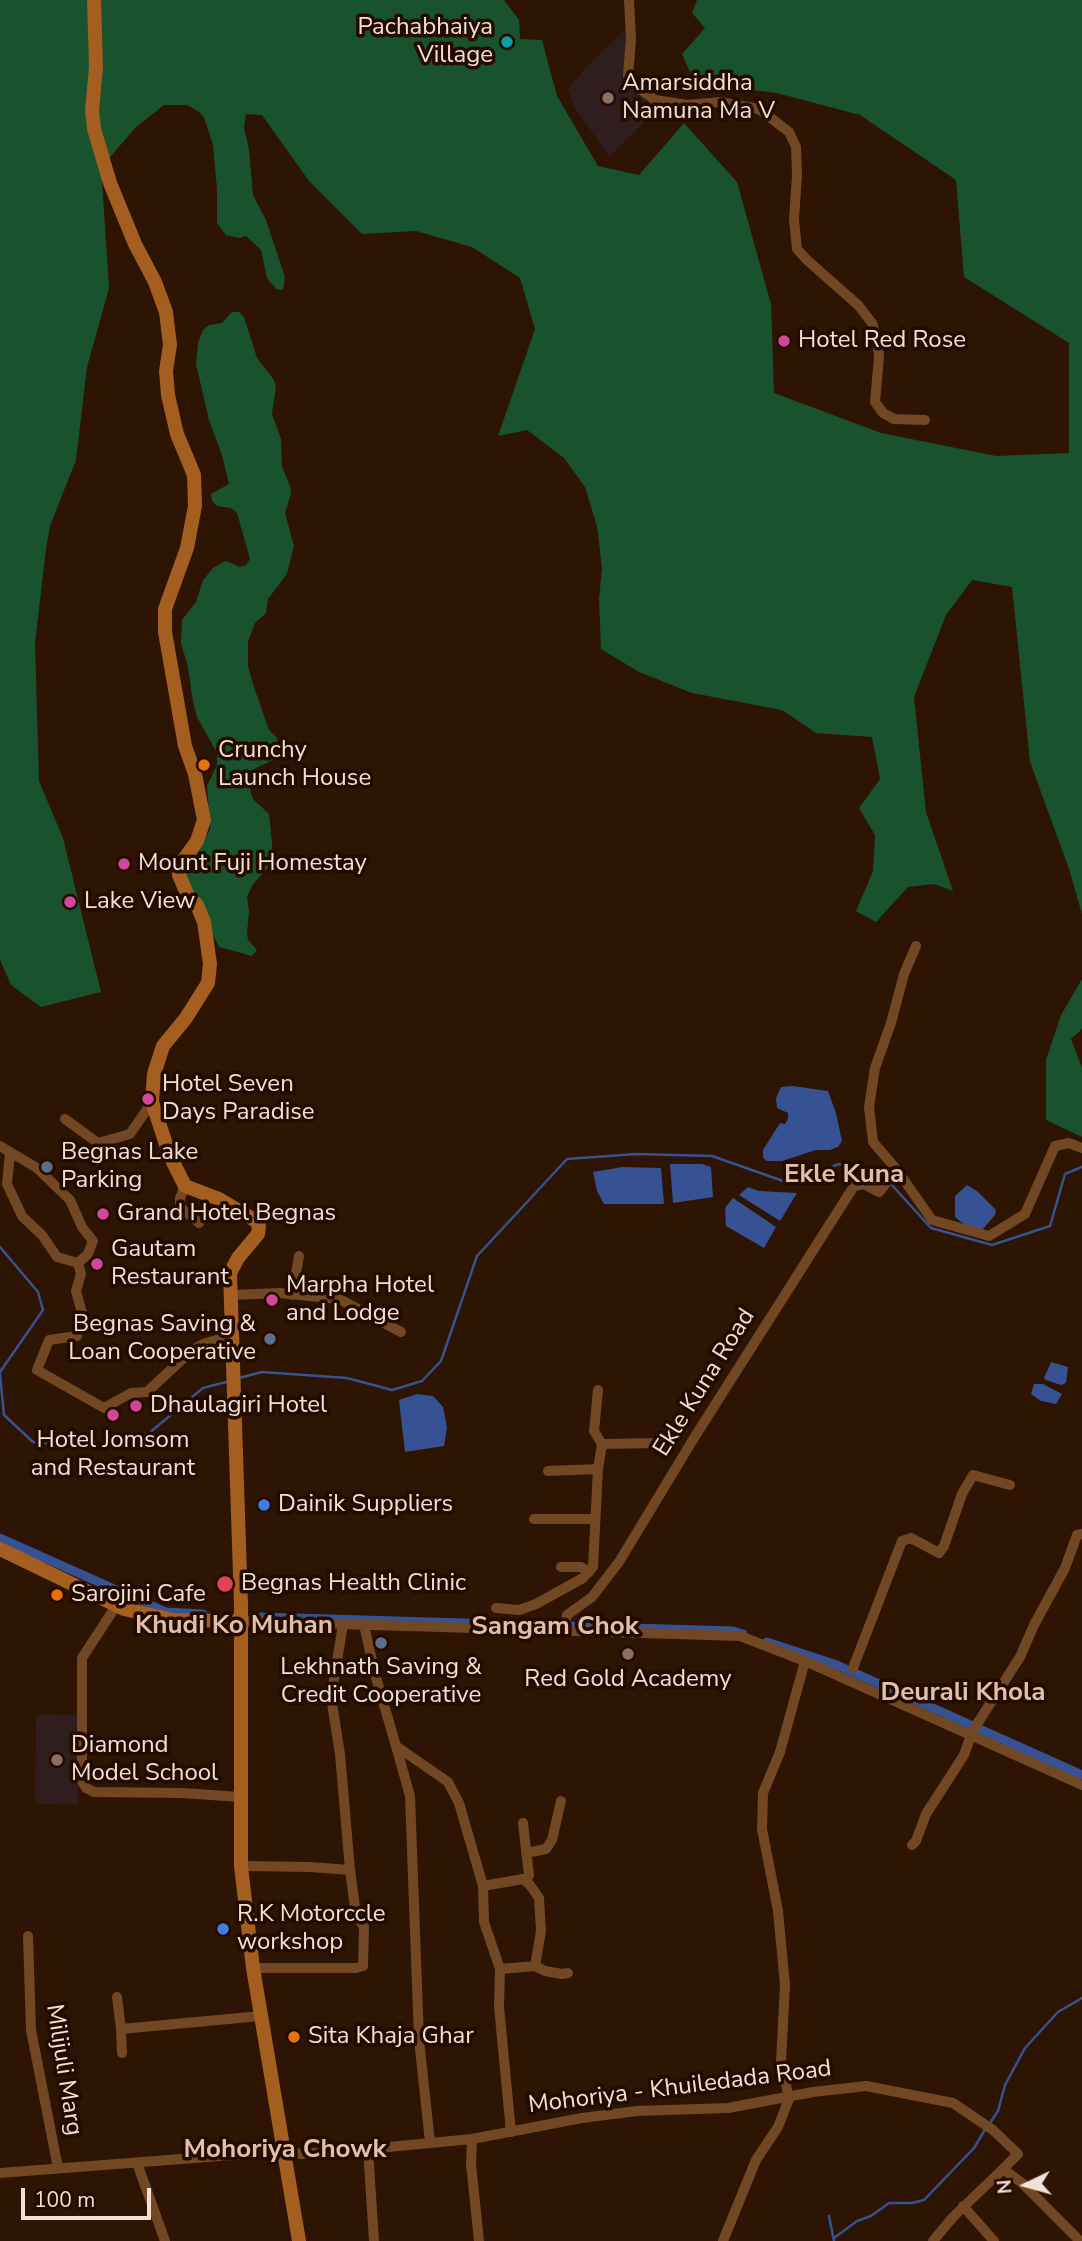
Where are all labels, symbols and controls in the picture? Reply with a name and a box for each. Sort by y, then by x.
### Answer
place label: Pachabhaiya Village [357,14,493,70]
marker: Pachabhaiya Village [499,34,515,50]
place label: Amarsiddha Namuna Ma V [622,70,775,126]
marker: Amarsiddha Namuna Ma V [600,90,616,106]
place label: Hotel Red Rose [798,327,966,355]
marker: Hotel Red Rose [776,333,792,349]
place label: Crunchy Launch House [218,737,371,793]
marker: Crunchy Launch House [196,757,212,773]
place label: Mount Fuji Homestay [138,850,367,878]
marker: Mount Fuji Homestay [116,856,132,872]
place label: Lake View [84,888,195,916]
marker: Lake View [62,894,78,910]
place label: Hotel Seven Days Paradise [162,1071,315,1127]
marker: Hotel Seven Days Paradise [140,1091,156,1107]
place label: Begnas Lake Parking [61,1139,198,1195]
marker: Begnas Lake Parking [39,1159,55,1175]
district label: Ekle Kuna [784,1160,904,1192]
place label: Grand Hotel Begnas [117,1200,336,1228]
marker: Grand Hotel Begnas [95,1206,111,1222]
place label: Gautam Restaurant [111,1236,229,1292]
marker: Gautam Restaurant [89,1256,105,1272]
place label: Marpha Hotel and Lodge [286,1272,434,1328]
marker: Marpha Hotel and Lodge [264,1292,280,1308]
street label: Ekle Kuna Road [648,1304,762,1462]
place label: Begnas Saving & Loan Cooperative [68,1311,256,1367]
marker: Begnas Saving & Loan Cooperative [262,1331,278,1347]
place label: Dhaulagiri Hotel [150,1392,327,1420]
marker: Dhaulagiri Hotel [128,1398,144,1414]
marker: Hotel Jomsom and Restaurant [105,1407,121,1423]
place label: Hotel Jomsom and Restaurant [31,1427,195,1483]
place label: Dainik Suppliers [278,1491,453,1519]
marker: Dainik Suppliers [256,1497,272,1513]
place label: Begnas Health Clinic [241,1570,466,1598]
marker: Begnas Health Clinic [215,1574,235,1594]
place label: Sarojini Cafe [71,1581,206,1609]
marker: Sarojini Cafe [49,1587,65,1603]
district label: Khudi Ko Muhan [135,1611,333,1643]
district label: Sangam Chok [471,1612,639,1644]
marker: Lekhnath Saving & Credit Cooperative [373,1635,389,1651]
marker: Red Gold Academy [620,1646,636,1662]
place label: Lekhnath Saving & Credit Cooperative [280,1654,482,1710]
place label: Red Gold Academy [524,1666,732,1694]
district label: Deurali Khola [880,1678,1046,1710]
place label: Diamond Model School [71,1732,218,1788]
marker: Diamond Model School [49,1752,65,1768]
place label: R.K Motorccle workshop [237,1901,385,1957]
marker: R.K Motorccle workshop [215,1921,231,1937]
street label: Milijuli Marg [38,2002,88,2138]
place label: Sita Khaja Ghar [308,2023,474,2051]
marker: Sita Khaja Ghar [286,2029,302,2045]
street label: Mohoriya - Khuiledada Road [527,2055,833,2121]
district label: Mohoriya Chowk [184,2135,386,2167]
north arrow [991,2150,1061,2220]
scale bar [24,2174,154,2218]
text: N [992,2179,1019,2195]
text: 100 m [34,2186,95,2214]

